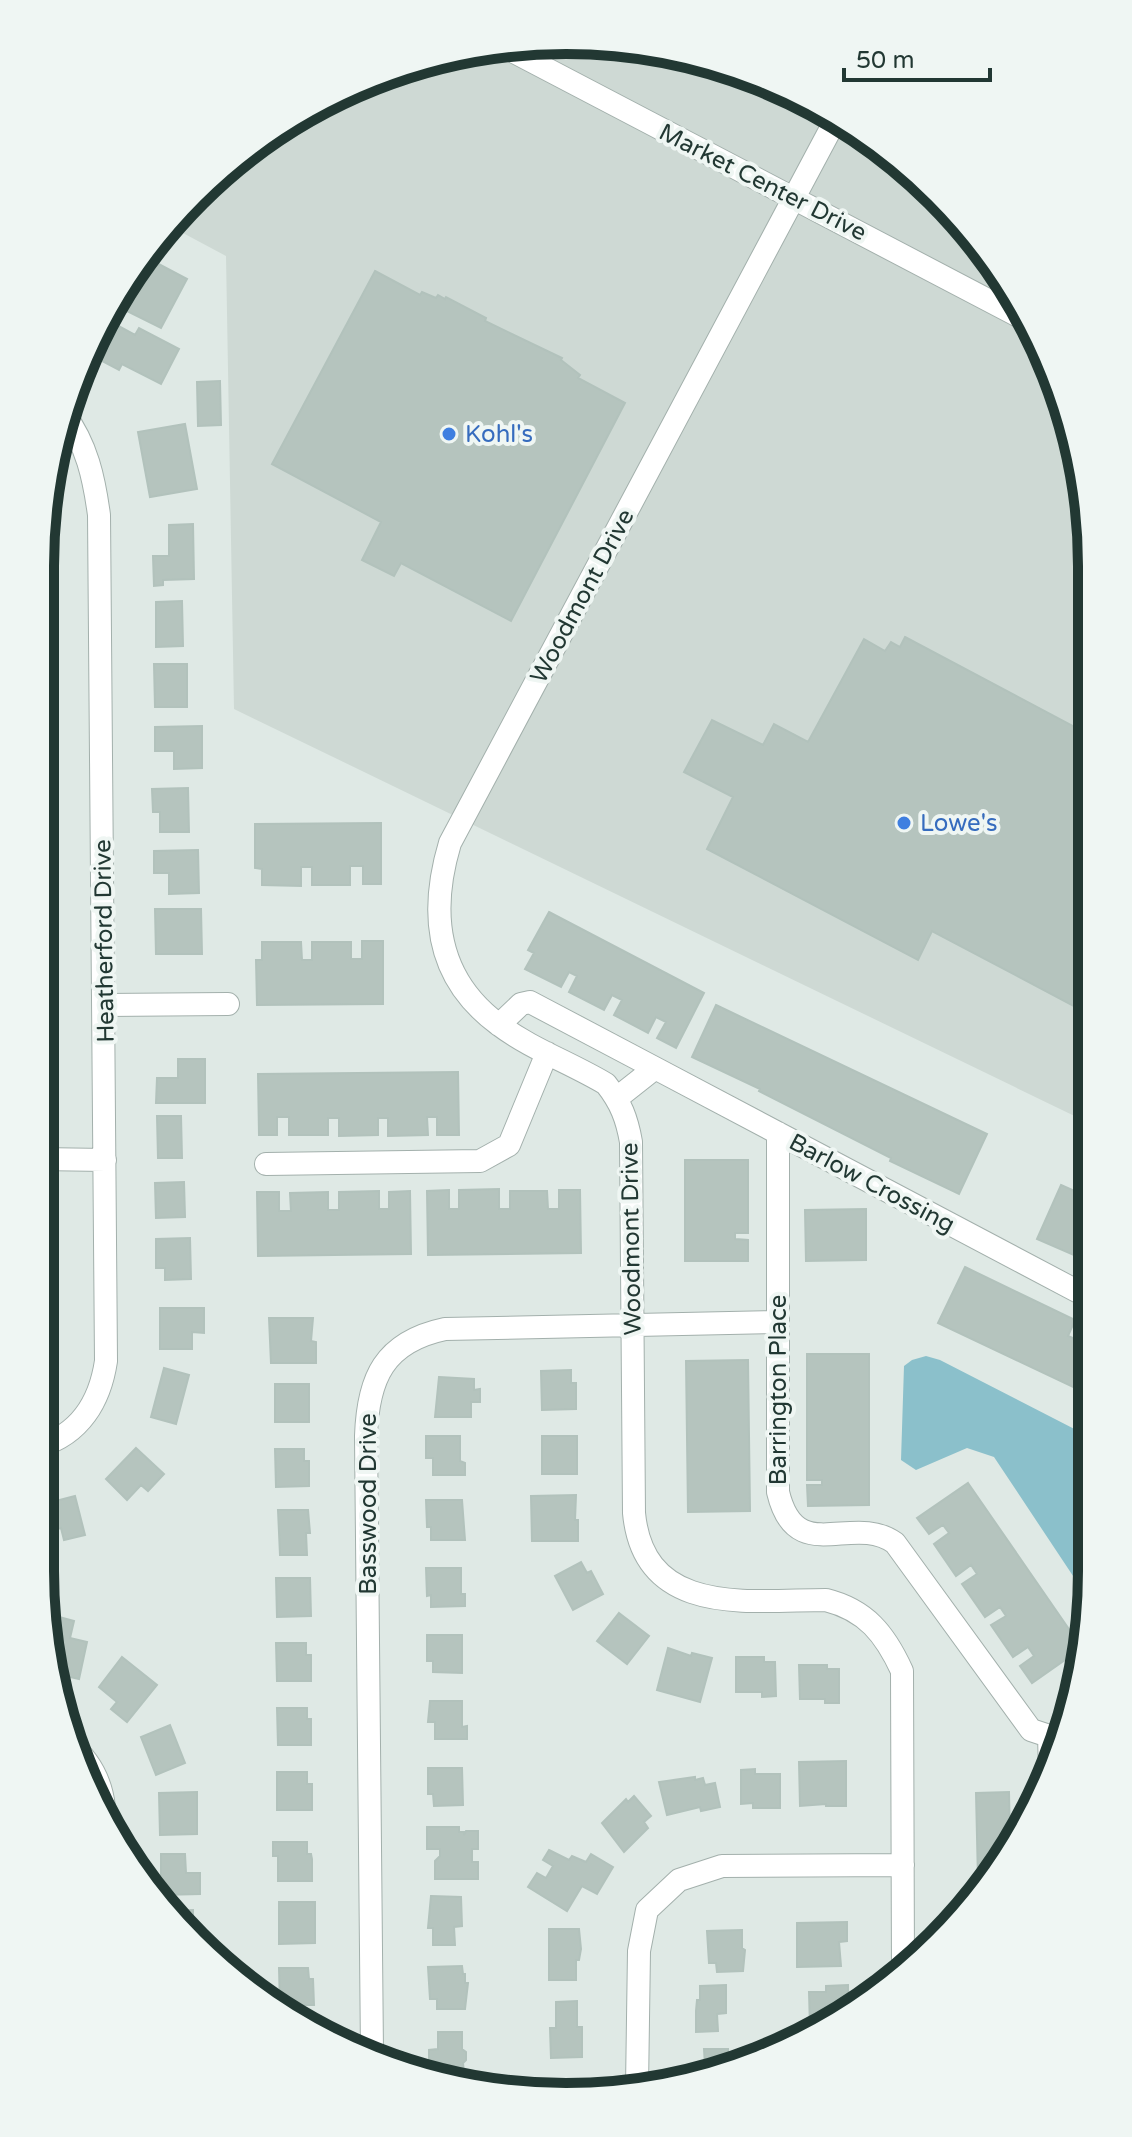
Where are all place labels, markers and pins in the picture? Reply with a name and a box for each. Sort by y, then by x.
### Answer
place label: Kohl's [465,420,533,449]
marker: Kohl's [440,425,458,443]
place label: Lowe's [920,809,998,838]
marker: Lowe's [895,814,913,832]

